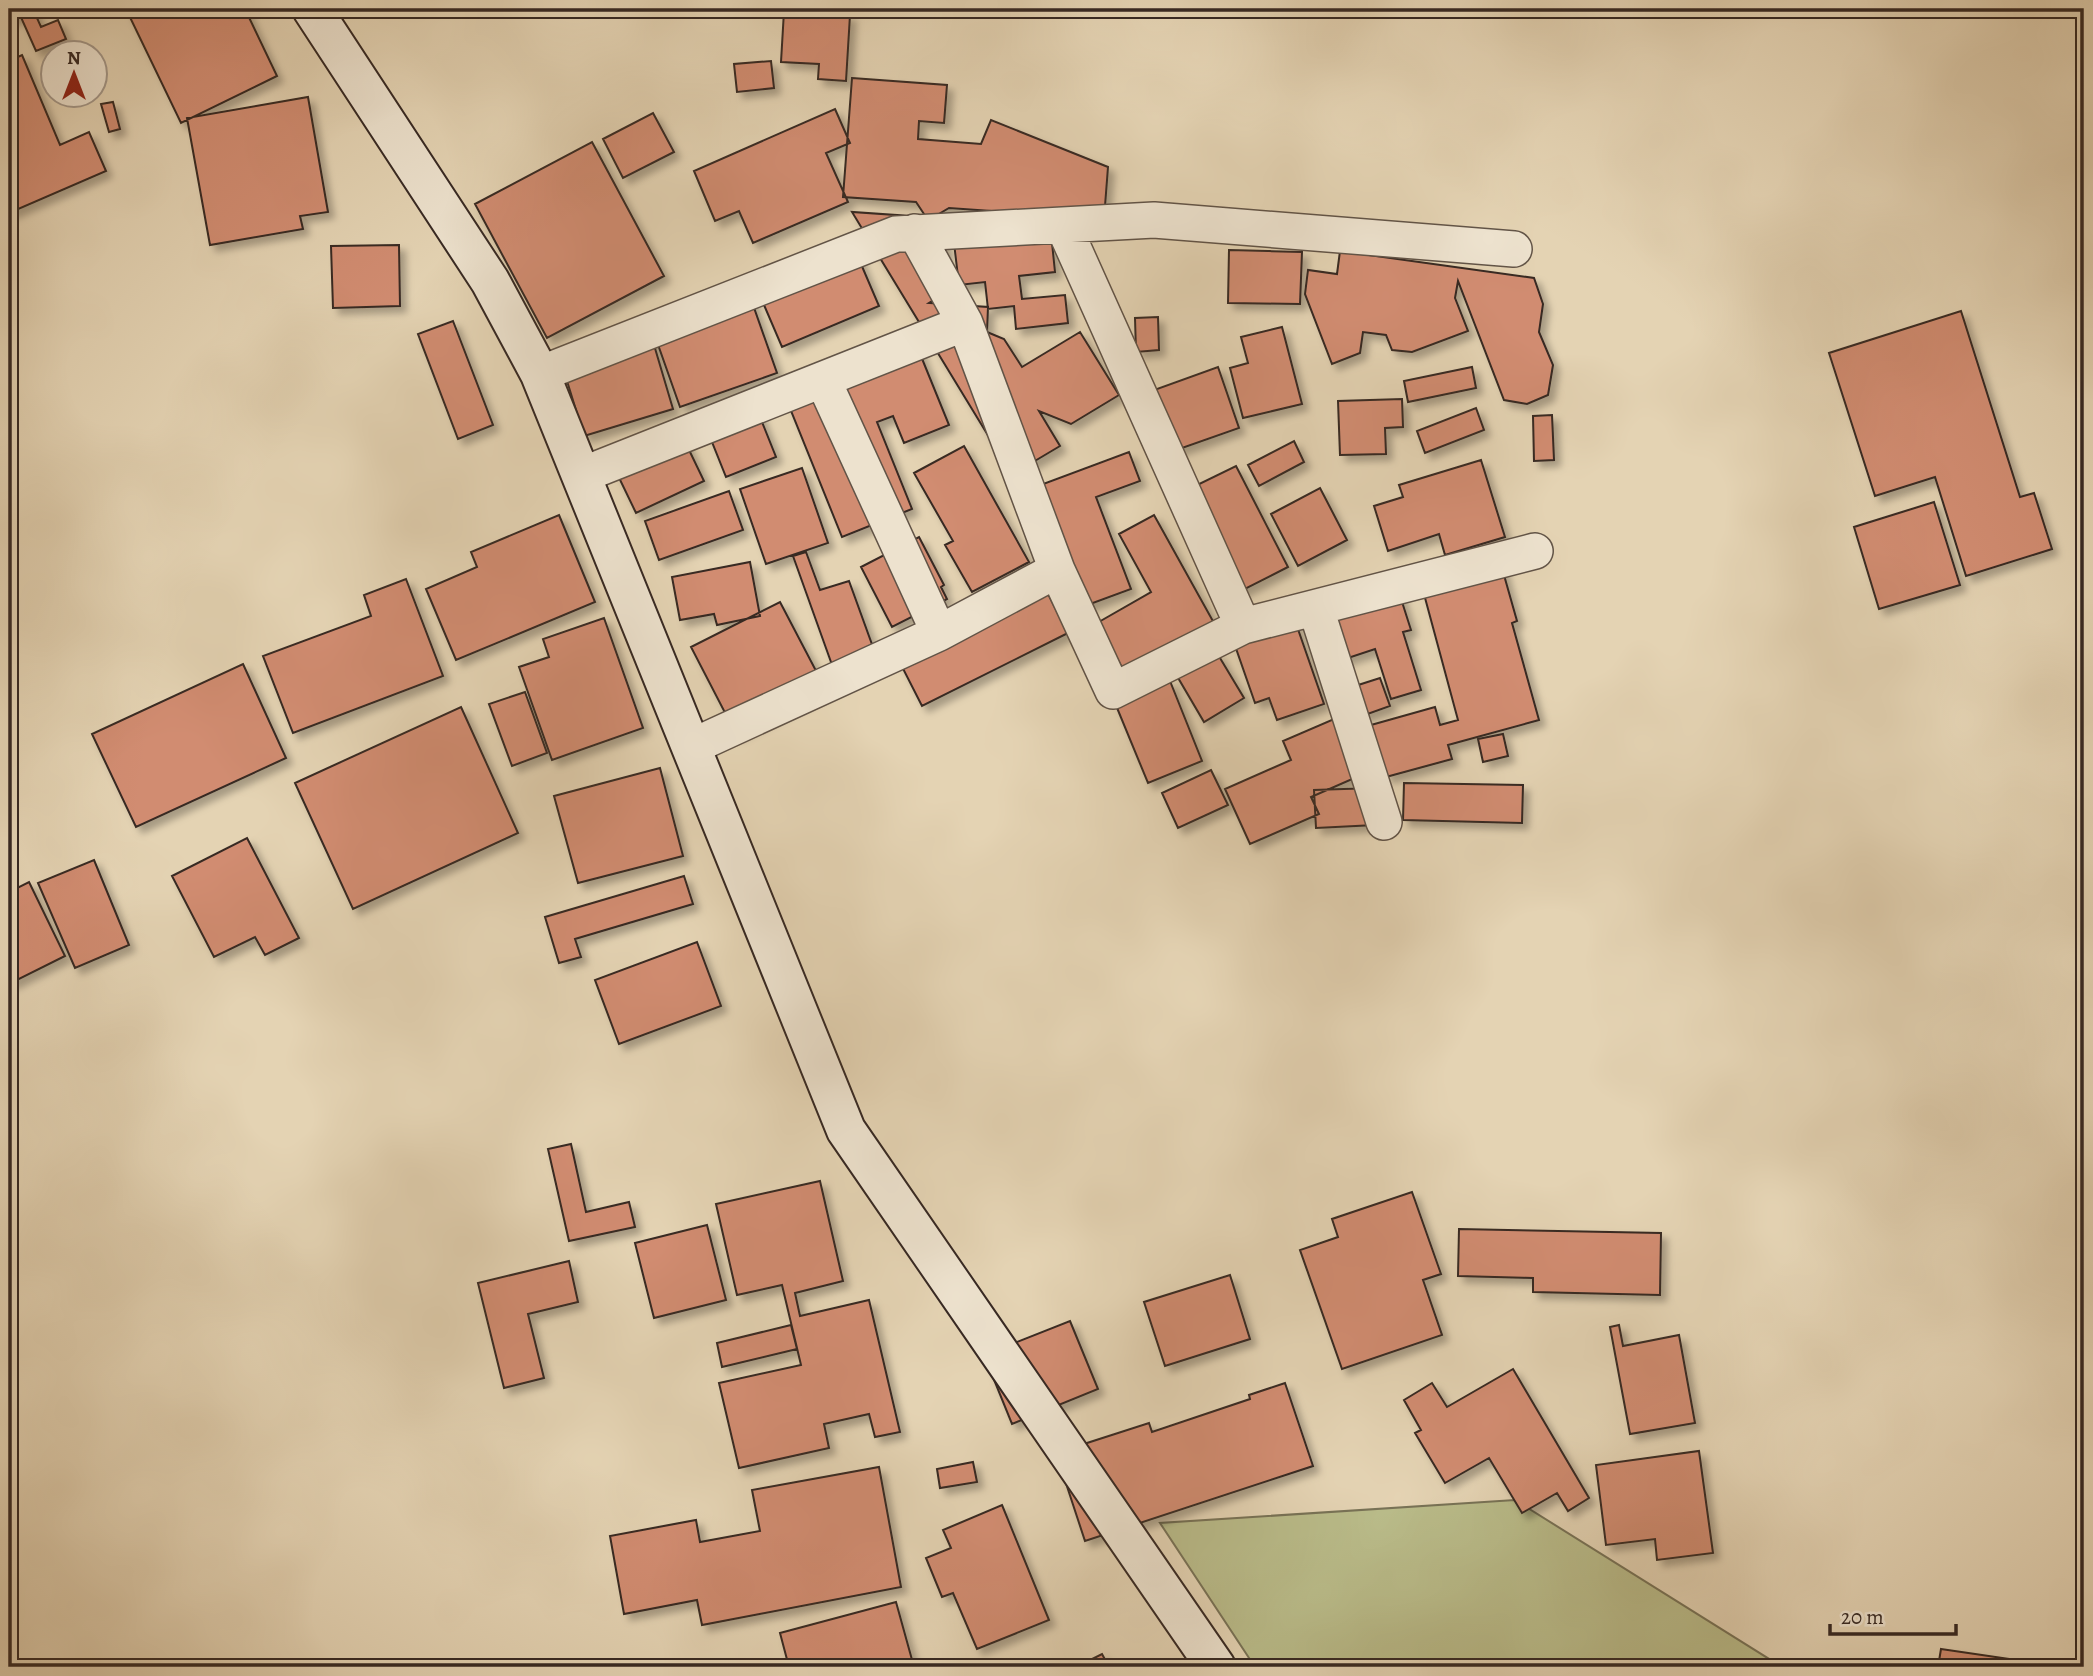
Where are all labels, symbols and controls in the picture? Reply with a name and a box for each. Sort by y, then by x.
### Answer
north arrow [38,38,108,108]
text: N [67,45,81,71]
scale bar [1830,1592,1956,1636]
text: 20 m [1841,1603,1884,1631]

